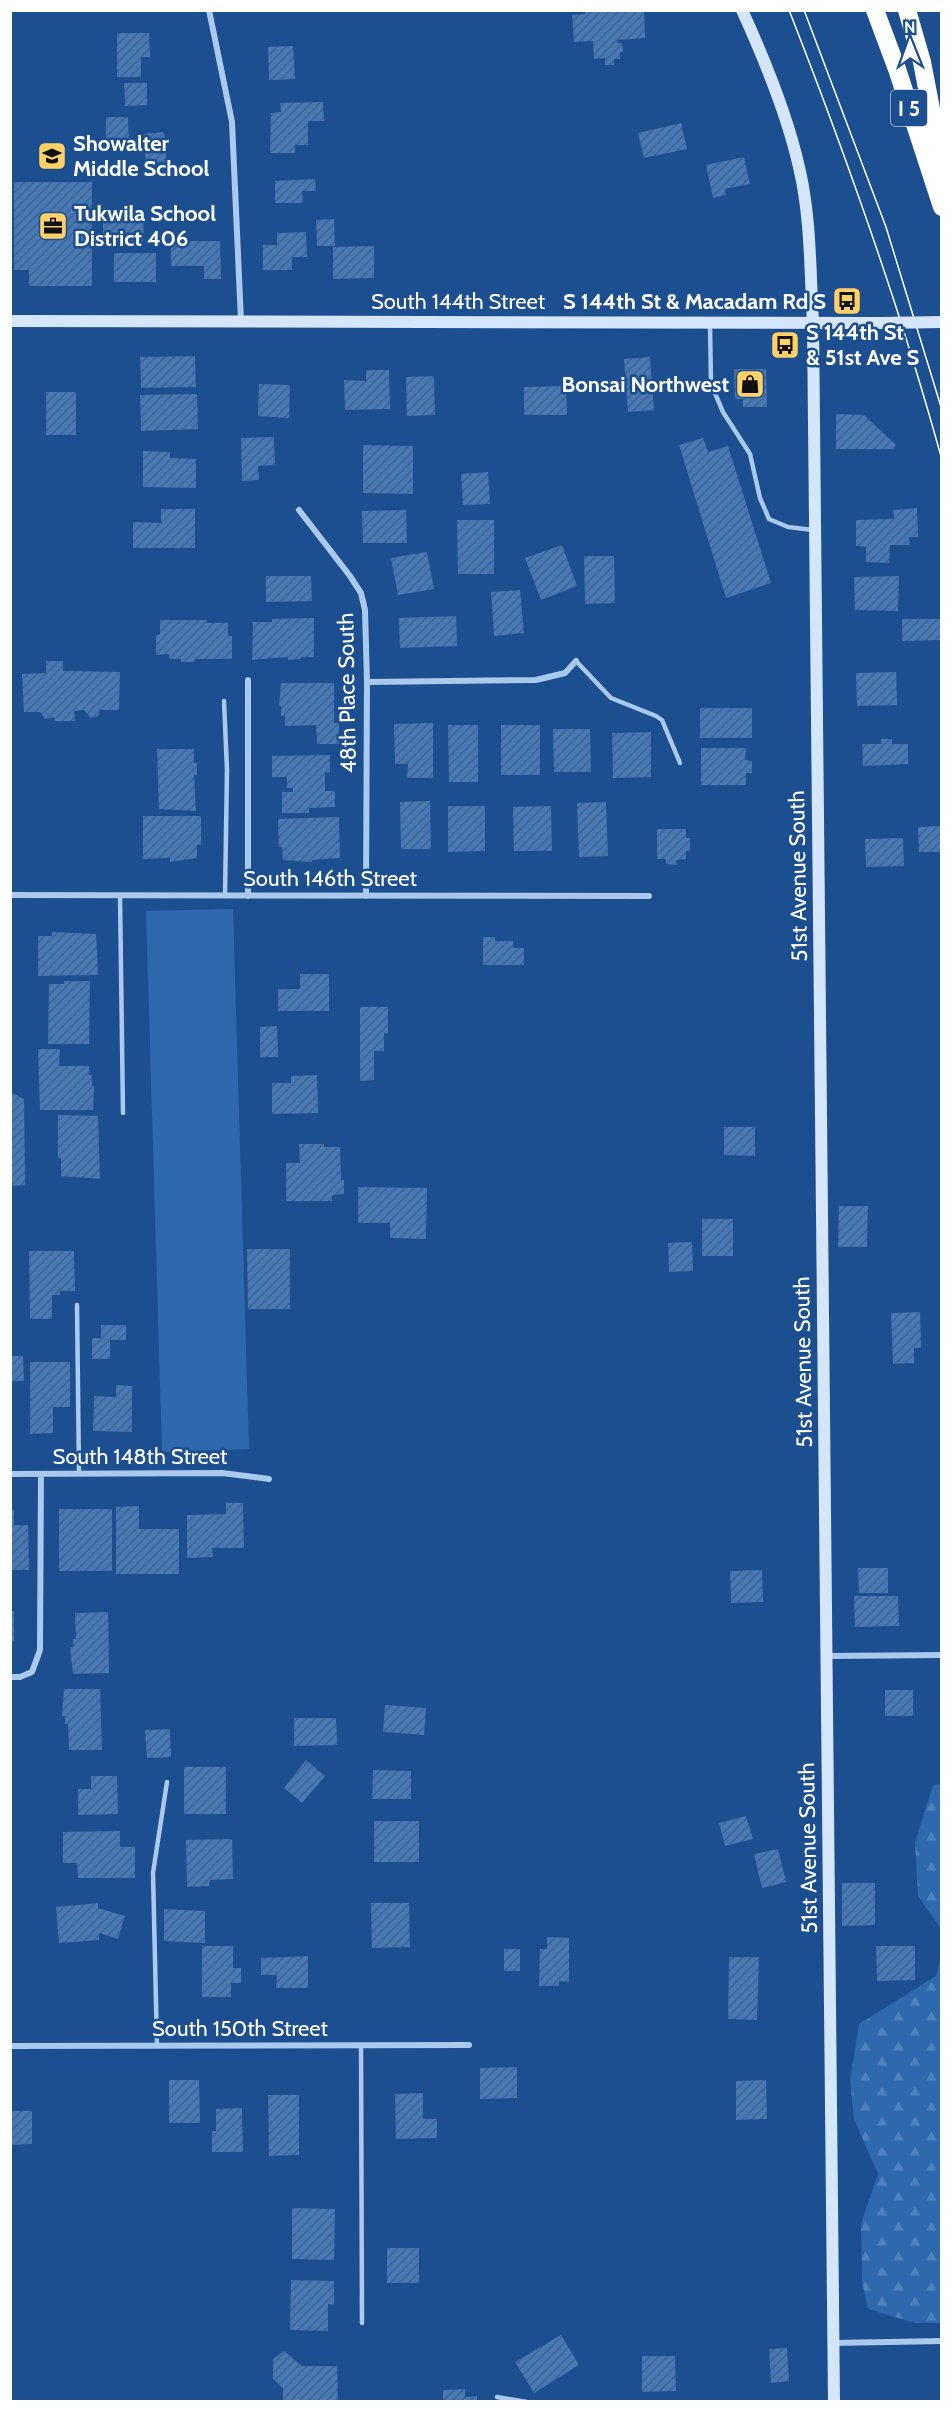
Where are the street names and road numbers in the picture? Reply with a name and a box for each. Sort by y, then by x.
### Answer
road number: I 5 [891,90,927,126]
street label: South 144th Street [371,288,546,315]
street label: 48th Place South [332,613,362,773]
street label: 51st Avenue South [783,790,813,962]
street label: South 146th Street [243,865,418,892]
street label: 51st Avenue South [788,1276,818,1448]
street label: South 148th Street [53,1443,228,1470]
street label: 51st Avenue South [793,1762,823,1934]
street label: South 150th Street [152,2015,329,2042]

